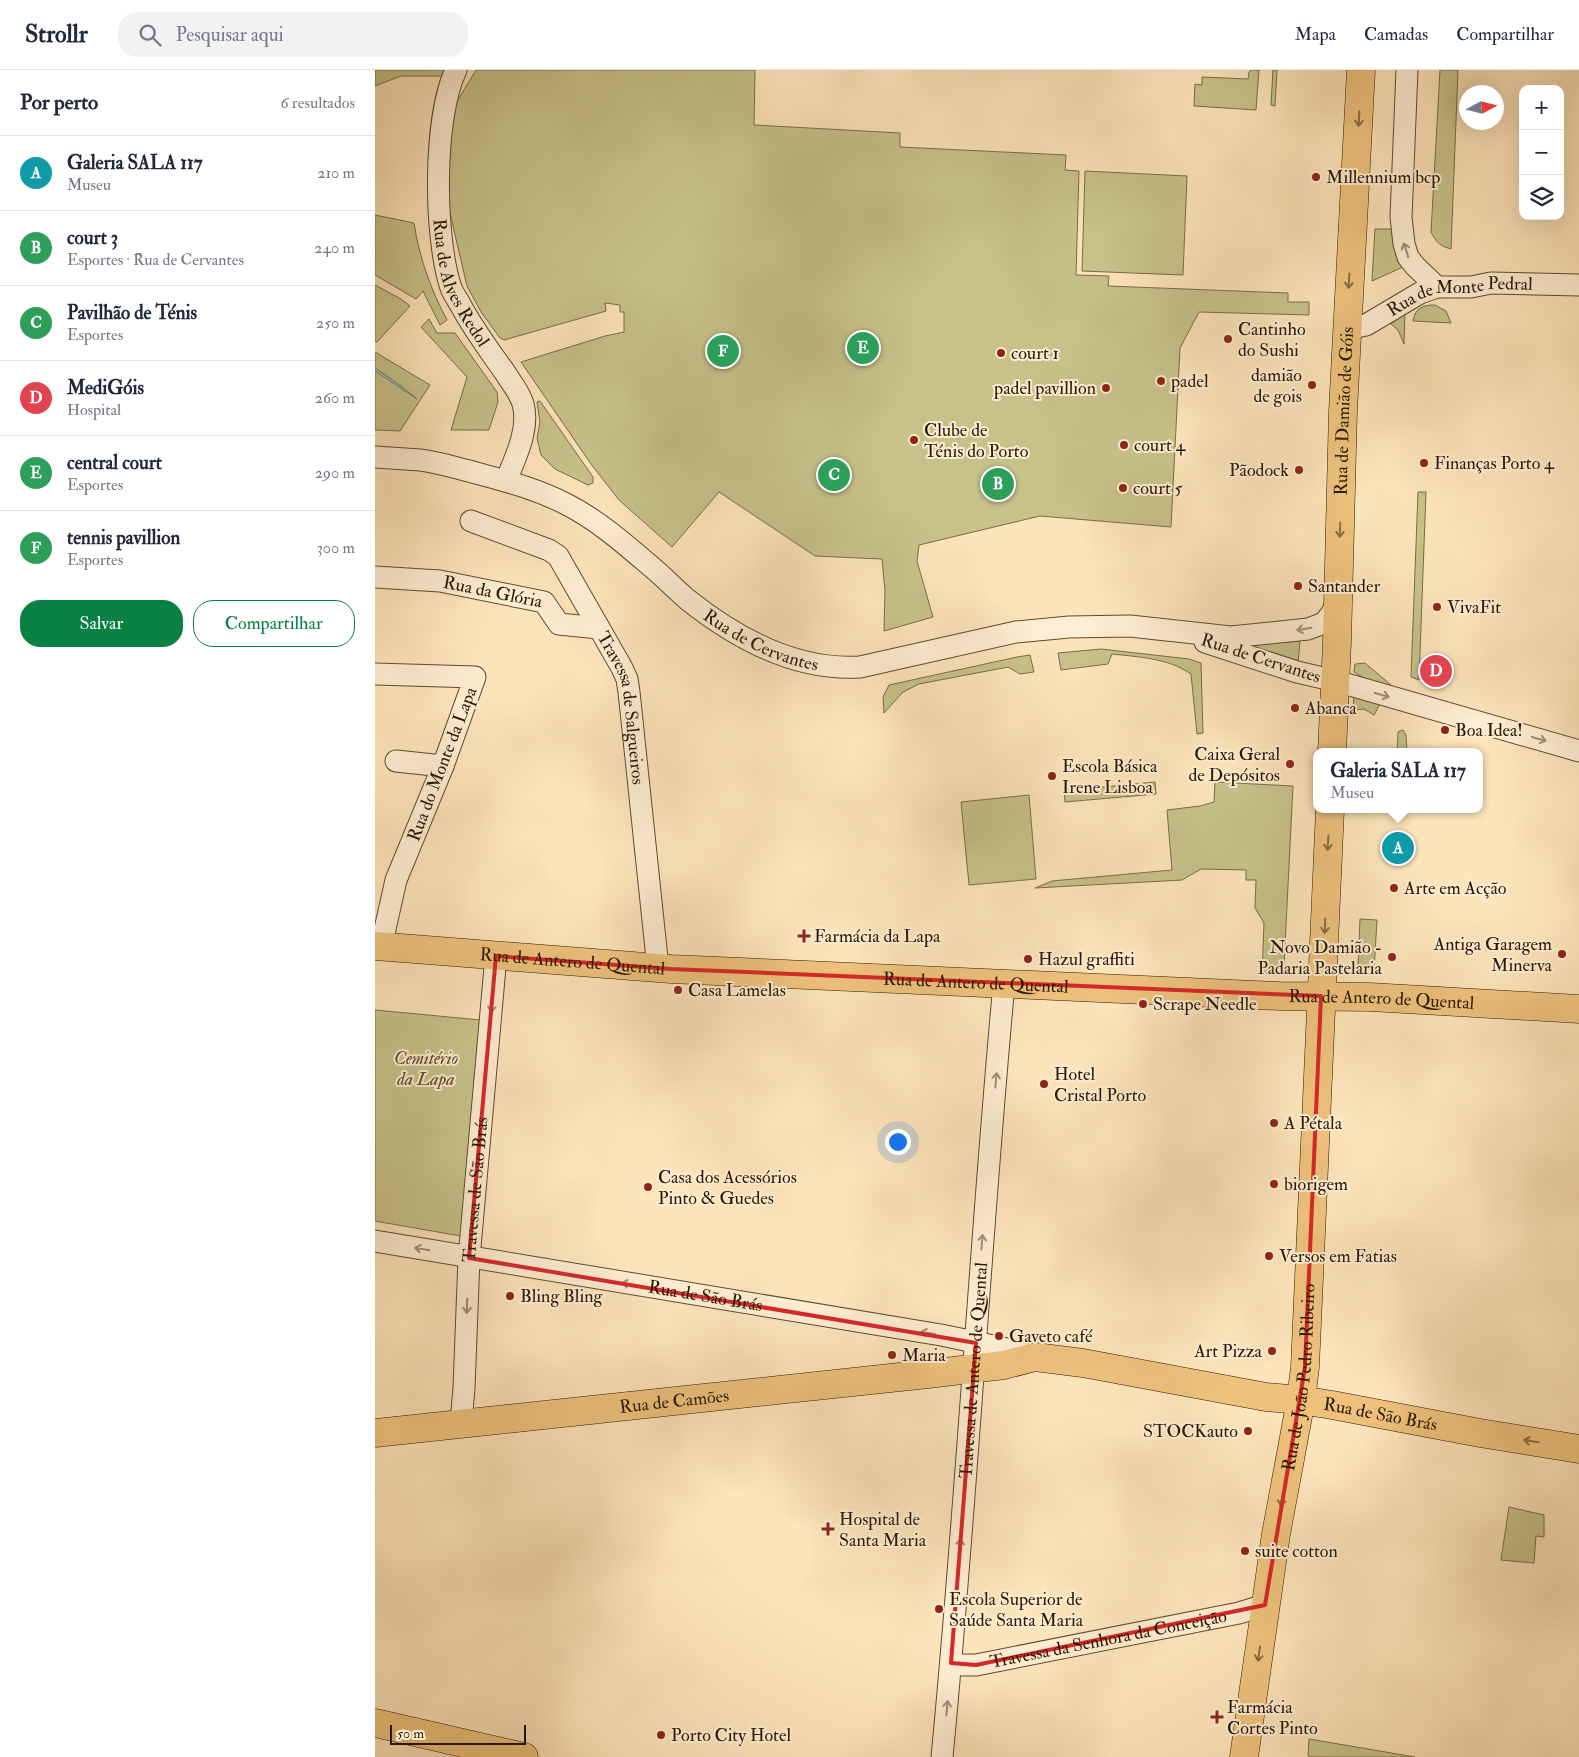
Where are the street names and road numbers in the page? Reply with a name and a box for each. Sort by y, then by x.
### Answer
street label: Rua de Alves Redol [428,218,495,352]
street label: Rua de Monte Pedral [1383,272,1533,322]
street label: Rua de Damião de Góis [1330,326,1359,496]
street label: Rua da Glória [441,571,545,613]
street label: Rua de Cervantes [699,604,820,676]
street label: Travessa de Salgueiros [592,628,650,786]
street label: Rua de Cervantes [1198,628,1324,689]
street label: Rua do Monte da Lapa [402,683,483,845]
street label: Rua de Antero de Quental [479,943,666,981]
street label: Rua de Antero de Quental [882,967,1070,999]
street label: Rua de Antero de Quental [1288,985,1475,1015]
street label: Travessa de São Brás [458,1116,494,1263]
street label: Travessa de Antero de Quental [954,1261,993,1479]
street label: Rua de São Brás [647,1276,764,1317]
street label: Rua de João Pedro Ribeiro [1277,1283,1321,1473]
street label: Rua de Camões [618,1384,730,1419]
street label: Rua de São Brás [1322,1393,1439,1437]
street label: Travessa da Senhora da Conceição [988,1605,1229,1674]

